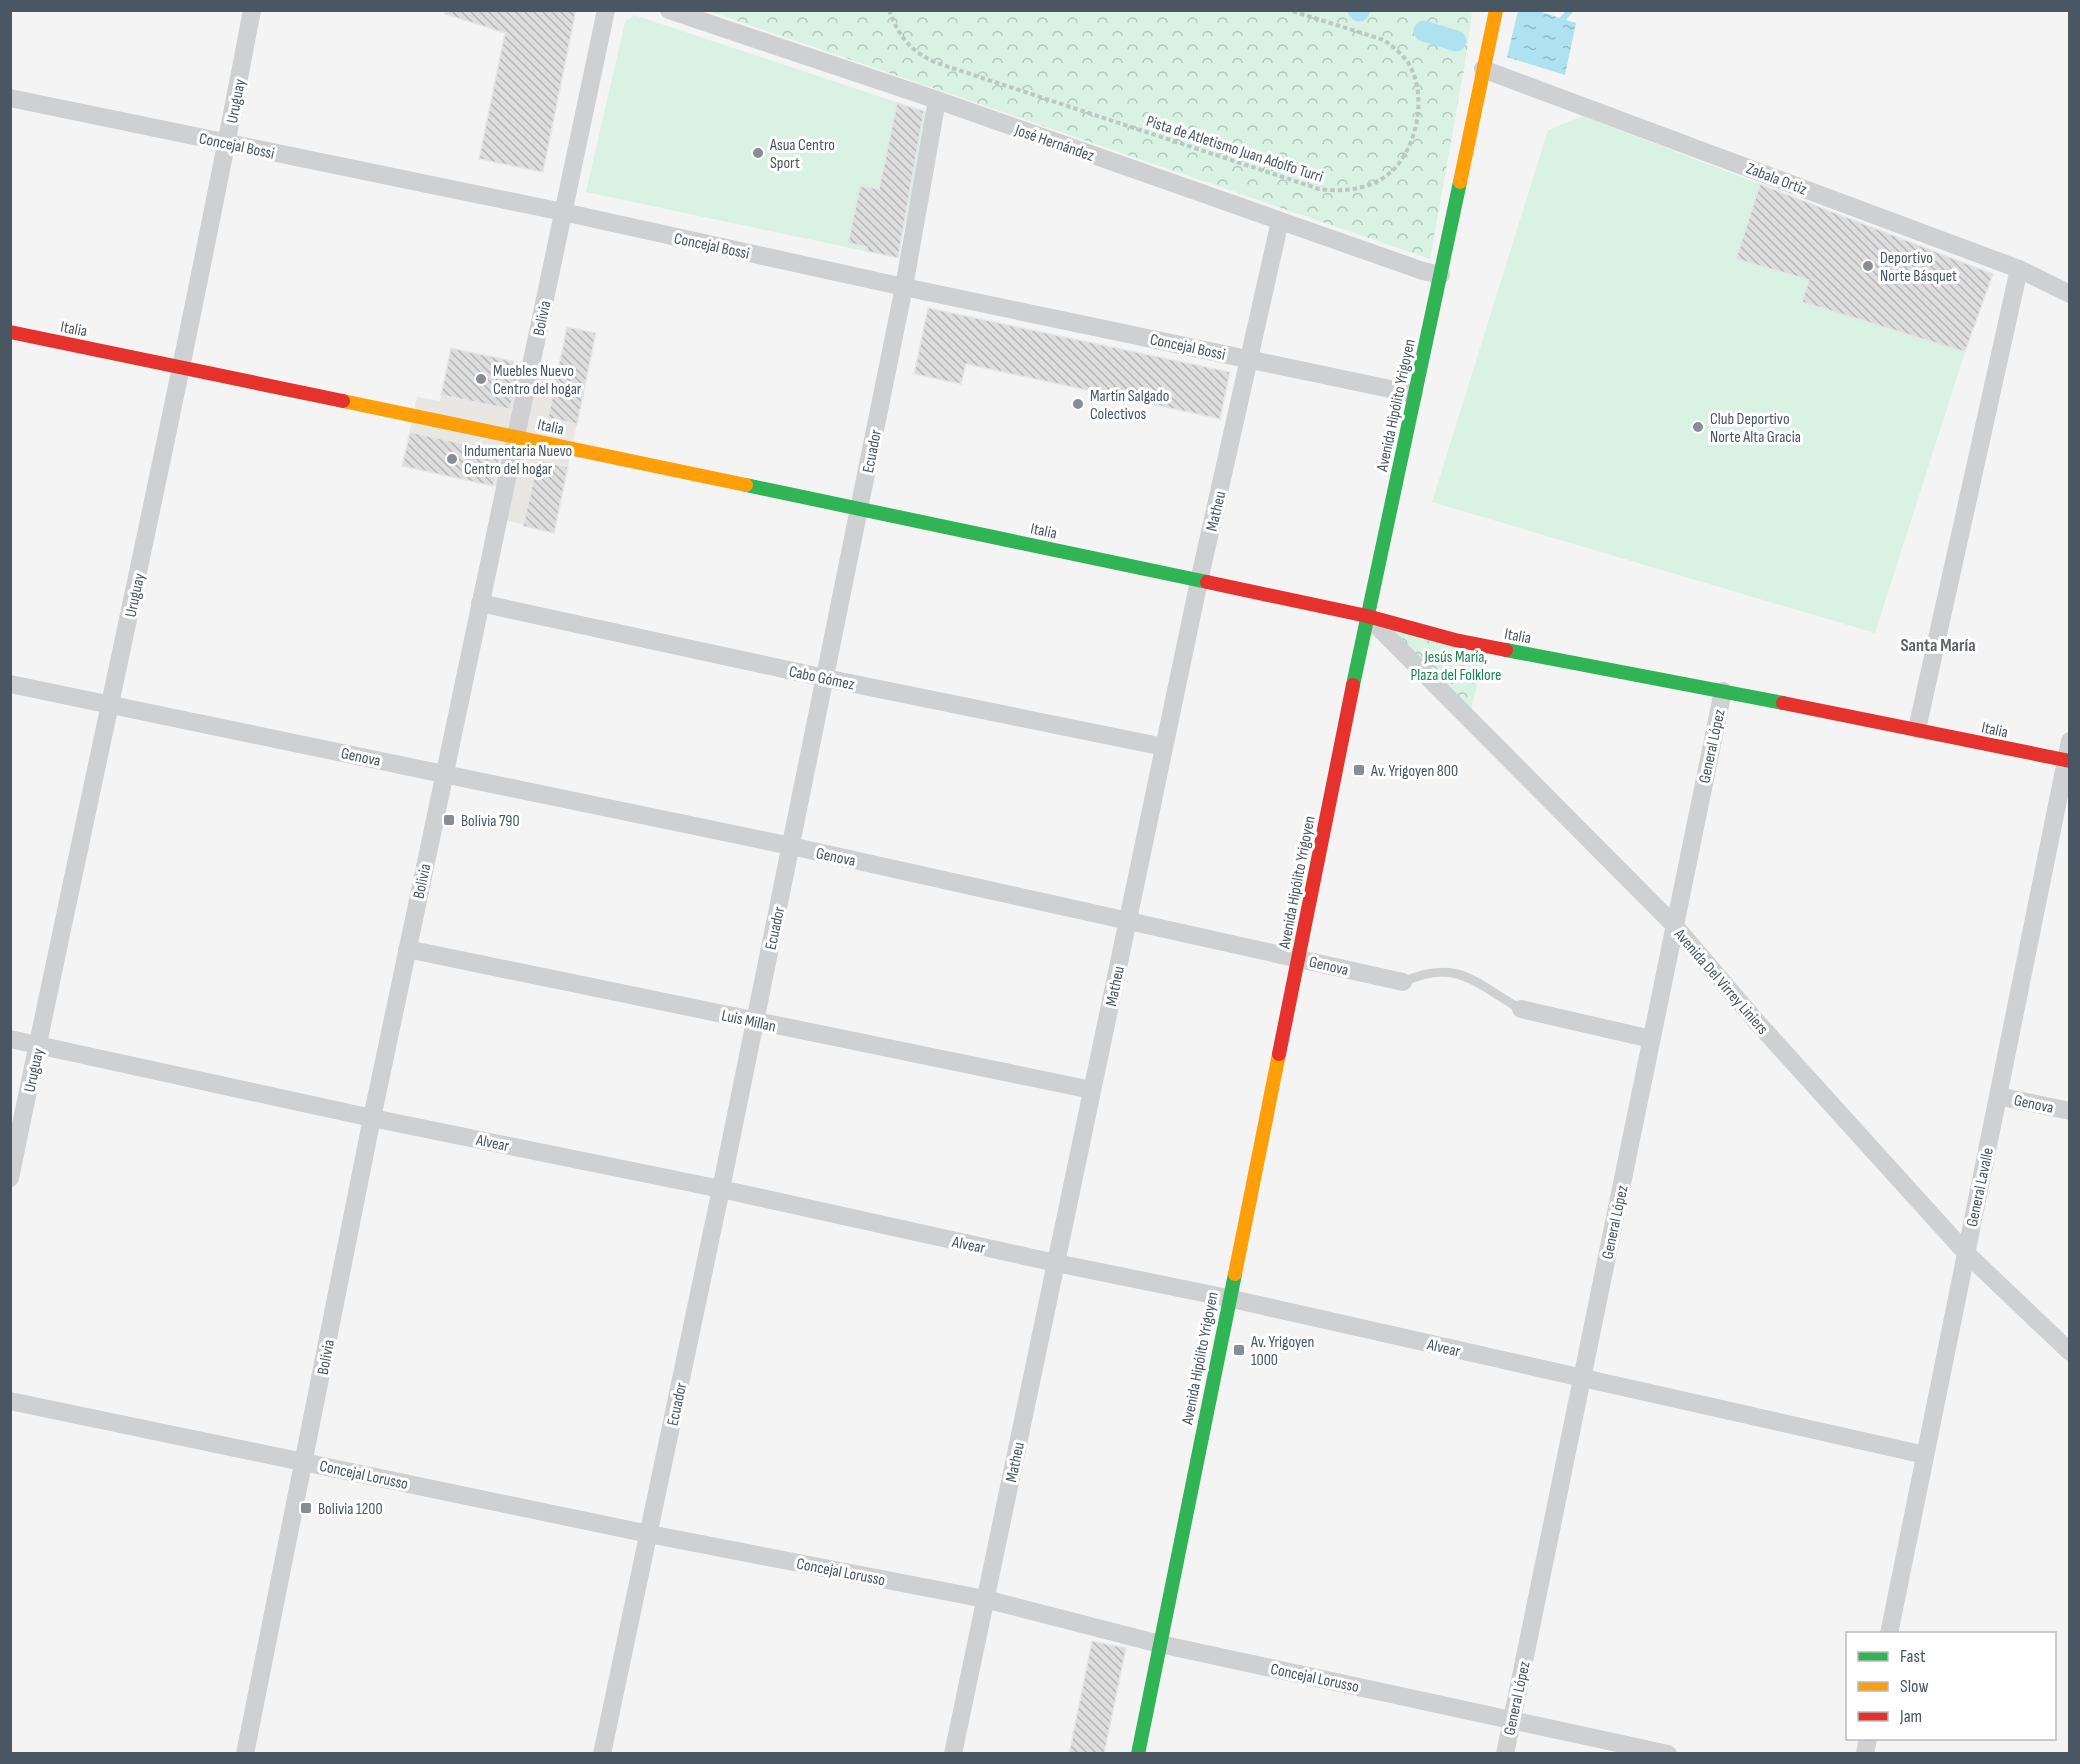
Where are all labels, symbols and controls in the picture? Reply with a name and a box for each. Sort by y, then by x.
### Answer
street label: Uruguay [223,78,250,125]
street label: Pista de Atletismo Juan Adolfo Turri [1144,112,1325,187]
street label: José Hernández [1011,121,1097,166]
street label: Concejal Bossi [197,129,276,164]
place label: Asua Centro Sport [769,136,835,173]
marker: Asua Centro Sport [751,146,765,160]
street label: Zabala Ortiz [1743,159,1810,200]
street label: Concejal Bossi [672,229,751,264]
place label: Deportivo Norte Básquet [1880,249,1957,286]
marker: Deportivo Norte Básquet [1861,259,1875,273]
street label: Bolivia [529,299,555,338]
street label: Italia [59,318,89,341]
street label: Concejal Bossi [1148,330,1227,365]
street label: Avenida Hipólito Yrigoyen [1373,337,1420,474]
place label: Muebles Nuevo Centro del hogar [493,362,582,399]
marker: Muebles Nuevo Centro del hogar [474,372,488,386]
place label: Martin Salgado Colectivos [1090,387,1169,424]
marker: Martin Salgado Colectivos [1071,397,1085,411]
place label: Club Deportivo Norte Alta Gracia [1710,410,1801,447]
street label: Italia [536,415,566,440]
marker: Club Deportivo Norte Alta Gracia [1691,420,1705,434]
street label: Ecuador [859,428,886,475]
place label: Indumentaria Nuevo Centro del hogar [464,442,572,479]
marker: Indumentaria Nuevo Centro del hogar [445,452,459,466]
street label: Matheu [1203,489,1230,533]
street label: Italia [1029,519,1059,544]
street label: Uruguay [122,572,149,619]
street label: Italia [1503,625,1533,648]
district label: Santa María [1901,635,1976,656]
park label: Jesús María, Plaza del Folklore [1411,648,1501,685]
street label: Cabo Gómez [787,662,856,695]
street label: General López [1695,707,1730,785]
street label: Italia [1980,718,2010,743]
street label: Genova [339,744,382,771]
place label: Av. Yrigoyen 800 [1370,762,1458,781]
marker: Av. Yrigoyen 800 [1352,763,1366,777]
place label: Bolivia 790 [461,812,520,831]
marker: Bolivia 790 [442,813,456,827]
street label: Avenida Hipólito Yrigoyen [1275,814,1320,951]
street label: Genova [814,844,857,871]
street label: Bolivia [409,862,435,901]
street label: Ecuador [762,905,789,952]
street label: Avenida Del Virrey Liniers [1669,925,1772,1039]
street label: Genova [1307,953,1350,980]
street label: Matheu [1102,965,1129,1008]
street label: Luis Millan [720,1006,778,1037]
street label: Uruguay [21,1047,48,1094]
street label: Genova [2012,1091,2055,1118]
street label: Alvear [473,1131,511,1156]
street label: General Lavalle [1963,1146,1998,1229]
street label: General López [1598,1183,1633,1261]
street label: Alvear [949,1233,987,1258]
street label: Avenida Hipólito Yrigoyen [1178,1290,1223,1427]
place label: Av. Yrigoyen 1000 [1250,1333,1314,1370]
street label: Alvear [1424,1335,1462,1362]
street label: Bolivia [314,1338,339,1376]
marker: Av. Yrigoyen 1000 [1232,1343,1246,1357]
street label: Ecuador [664,1381,691,1428]
street label: Matheu [1002,1441,1029,1484]
street label: Concejal Lorusso [318,1457,410,1494]
place label: Bolivia 1200 [318,1500,383,1519]
marker: Bolivia 1200 [299,1501,313,1515]
street label: Concejal Lorusso [795,1555,887,1590]
legend [1846,1632,2056,1740]
text: Fast [1900,1646,1926,1667]
street label: General López [1500,1659,1535,1737]
street label: Concejal Lorusso [1269,1660,1361,1697]
text: Slow [1900,1676,1929,1697]
text: Jam [1899,1706,1922,1727]

